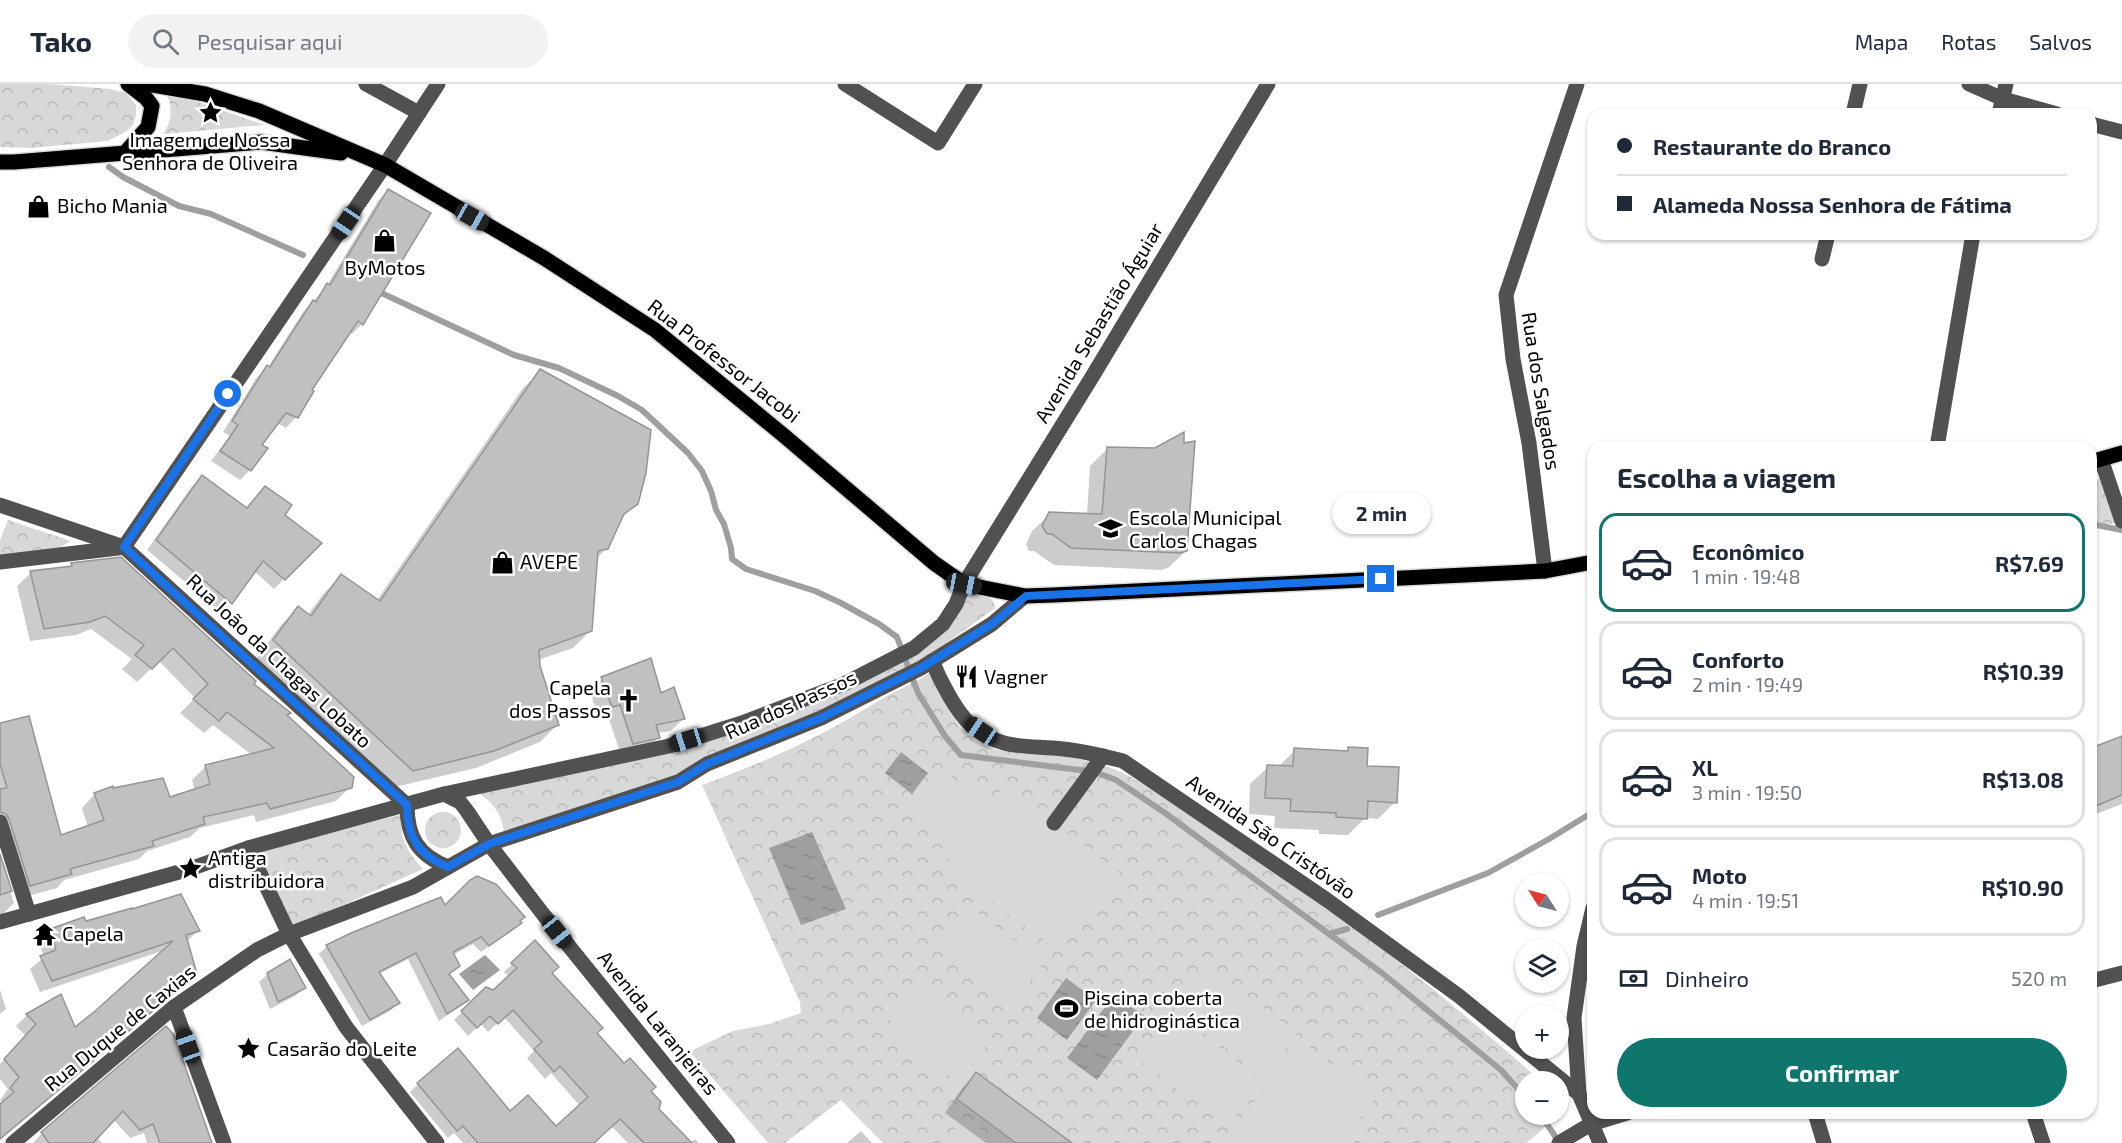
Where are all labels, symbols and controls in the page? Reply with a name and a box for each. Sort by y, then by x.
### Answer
search box [128,14,548,68]
text: Tako [30,24,92,58]
icon: search [149,25,182,58]
text: Pesquisar aqui [197,28,343,54]
text: Mapa [1855,29,1908,54]
text: Rotas [1941,29,1996,54]
text: Salvos [2029,29,2092,54]
place icon: Imagem de Nossa Senhora de Oliveira [197,99,223,125]
place label: Imagem de Nossa Senhora de Oliveira [122,127,298,174]
text: Restaurante do Branco [1653,133,1891,159]
text: Alameda Nossa Senhora de Fátima [1653,191,2012,217]
shop icon: Bicho Mania [26,193,52,219]
place label: Bicho Mania [57,193,168,217]
car [452,200,492,234]
car [328,203,364,243]
street label: Avenida Sebastião Águiar [1029,218,1167,427]
shop icon: ByMotos [372,228,398,254]
place label: ByMotos [345,255,426,279]
street label: Rua Professor Jacobi [644,293,806,427]
street label: Rua dos Salgados [1518,310,1566,472]
route start [214,380,241,407]
text: Escolha a viagem [1617,461,1836,493]
callout: 2 min [1332,492,1430,534]
text: 2 min [1356,501,1407,525]
place label: Escola Municipal Carlos Chagas [1129,505,1282,552]
school or university icon: Escola Municipal Carlos Chagas [1098,516,1124,542]
icon: car [1620,536,1674,590]
text: Econômico [1692,538,1804,564]
shop icon: AVEPE [489,549,515,575]
place label: AVEPE [520,549,578,573]
text: R$7.69 [1995,550,2064,576]
text: 1 min · 19:48 [1692,564,1801,588]
route end [1367,565,1394,592]
street label: Rua João da Chagas Lobato [182,568,377,752]
car [945,572,983,596]
icon: car [1620,644,1674,698]
text: Conforto [1692,646,1784,672]
text: R$10.39 [1983,658,2064,684]
street label: Rua dos Passos [721,664,860,744]
restaurant icon: Vagner [953,664,979,690]
place label: Vagner [984,664,1048,688]
text: 2 min · 19:49 [1692,672,1803,696]
place label: Capela dos Passos [509,675,611,722]
church icon: Capela dos Passos [616,687,642,713]
car [961,713,1001,749]
car [667,726,707,754]
icon: car [1620,752,1674,806]
text: XL [1692,754,1718,780]
text: R$13.08 [1982,766,2064,792]
street label: Avenida São Cristóvão [1182,769,1361,904]
text: 3 min · 19:50 [1692,780,1802,804]
place label: Antiga distribuidora [208,845,325,892]
place icon: Antiga distribuidora [177,856,203,882]
icon: car [1620,860,1674,914]
text: Moto [1692,862,1747,888]
north arrow [1515,873,1569,927]
map controls [1515,873,1569,1125]
text: R$10.90 [1981,874,2064,900]
text: 4 min · 19:51 [1692,888,1799,912]
car [539,912,575,952]
temple icon: Capela [31,921,57,947]
place label: Capela [62,921,124,945]
button: layers [1515,939,1569,993]
street label: Avenida Laranjeiras [593,945,724,1099]
street label: Rua Duque de Caxias [39,959,200,1096]
icon: cash [1617,962,1650,995]
text: Dinheiro [1665,965,1749,991]
text: 520 m [2011,966,2067,990]
place label: Piscina coberta de hidroginástica [1084,985,1240,1032]
sports icon: Piscina coberta de hidroginástica [1053,996,1079,1022]
button: + [1515,1005,1569,1059]
car [173,1026,203,1066]
place icon: Casarão do Leite [236,1036,262,1062]
place label: Casarão do Leite [267,1036,417,1060]
button: Confirmar [1617,1038,2067,1107]
button: − [1515,1071,1569,1125]

